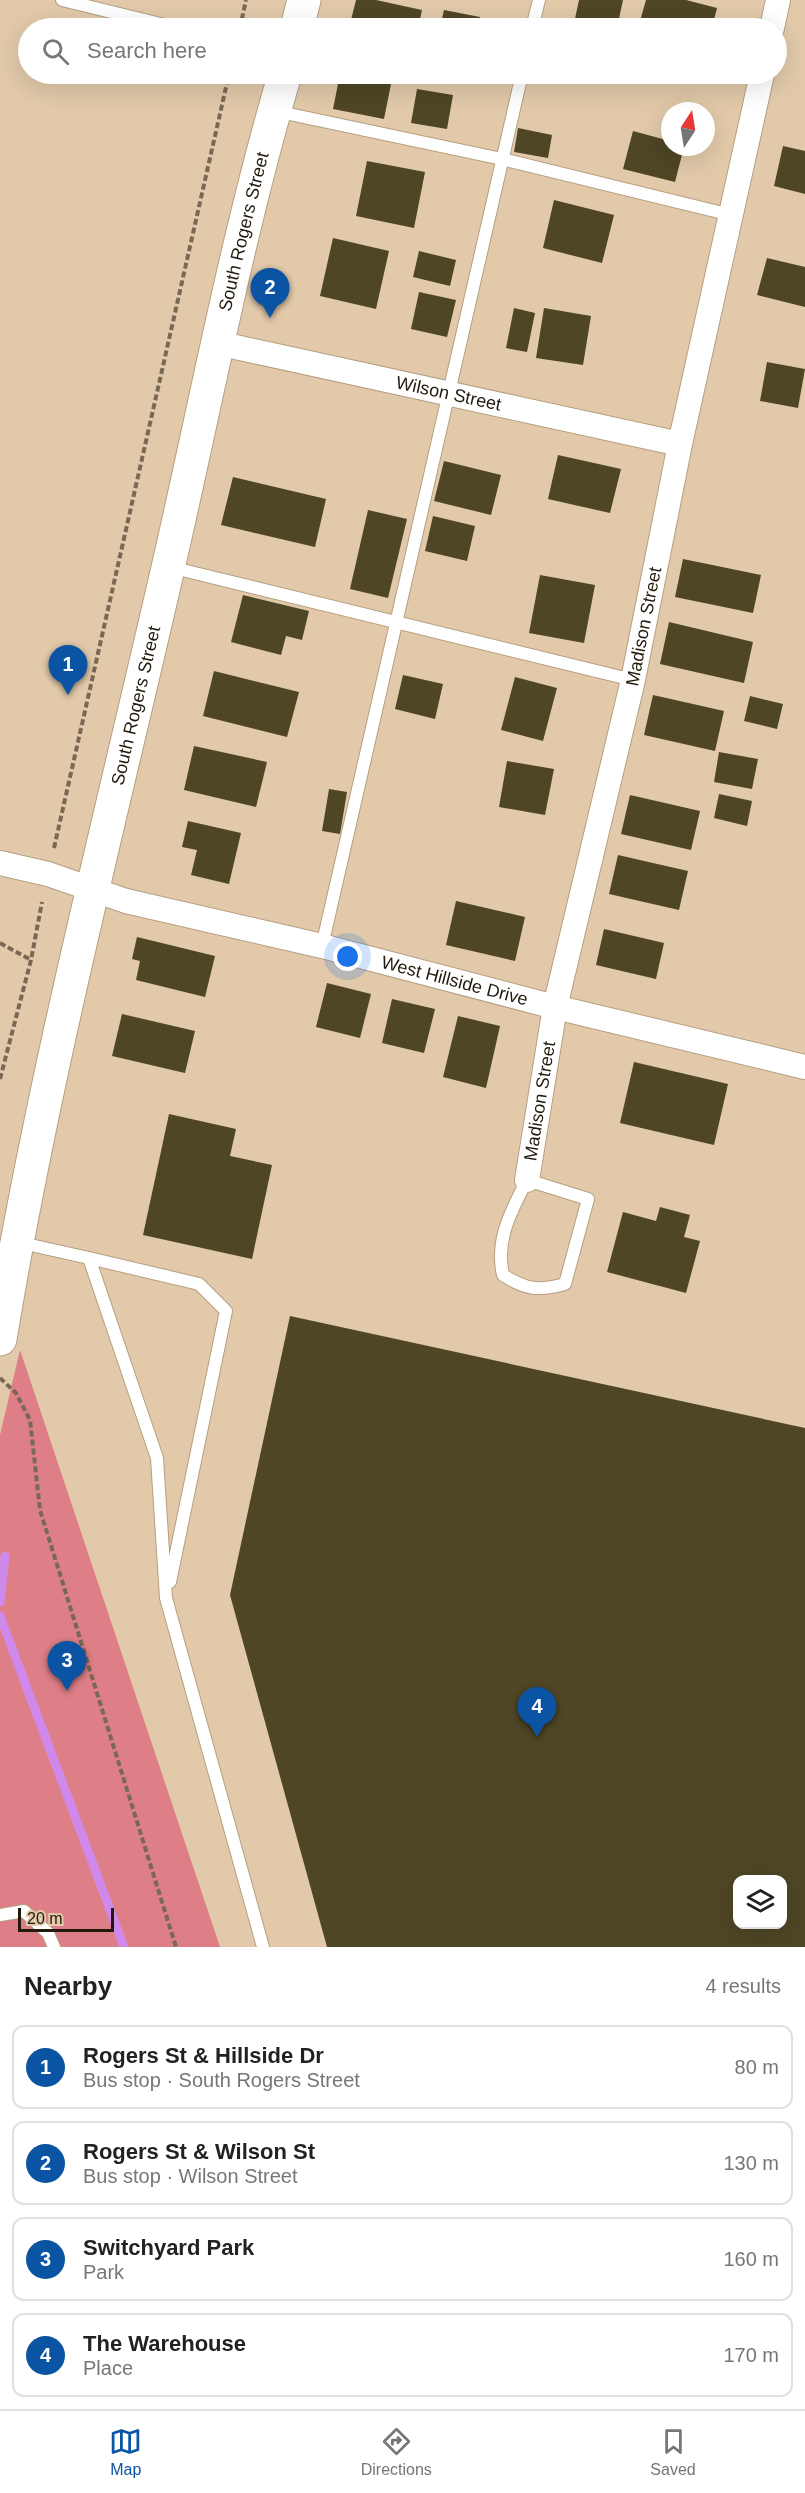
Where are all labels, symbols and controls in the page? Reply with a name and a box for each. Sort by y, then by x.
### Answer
search box [18,18,787,84]
icon: search [39,35,72,68]
text: Search here [87,38,207,63]
north arrow [661,102,715,156]
street label: South Rogers Street [215,150,273,313]
pin: 2 [250,268,290,318]
street label: Wilson Street [394,372,503,415]
street label: Madison Street [622,565,665,688]
street label: South Rogers Street [107,624,164,787]
pin: 1 [48,646,88,695]
your location [333,942,362,971]
street label: West Hillside Drive [379,952,530,1009]
street label: Madison Street [520,1040,559,1162]
pin: 3 [48,1642,86,1691]
pin: 4 [518,1688,556,1737]
map controls [733,1875,787,1929]
button: layers [733,1875,787,1929]
scale bar [18,1905,114,1932]
text: 20 m [27,1910,63,1927]
text: Nearby [24,1971,112,2001]
text: 4 results [705,1975,781,1997]
text: Rogers St & Hillside Dr [83,2043,324,2068]
text: 1 [40,2056,51,2078]
text: 80 m [735,2056,779,2078]
text: Bus stop · South Rogers Street [83,2069,360,2091]
text: Rogers St & Wilson St [83,2139,315,2164]
text: 2 [40,2152,51,2174]
text: 130 m [723,2152,779,2174]
text: Bus stop · Wilson Street [83,2165,298,2187]
text: Switchyard Park [83,2235,254,2260]
text: 3 [40,2248,51,2270]
text: 160 m [723,2248,779,2270]
text: Park [83,2261,124,2283]
text: The Warehouse [83,2331,246,2356]
text: 4 [40,2344,51,2366]
text: 170 m [723,2344,779,2366]
text: Place [83,2357,133,2379]
tab: Map [109,2425,142,2479]
tab: Directions [361,2425,432,2479]
tab: Saved [650,2425,696,2479]

